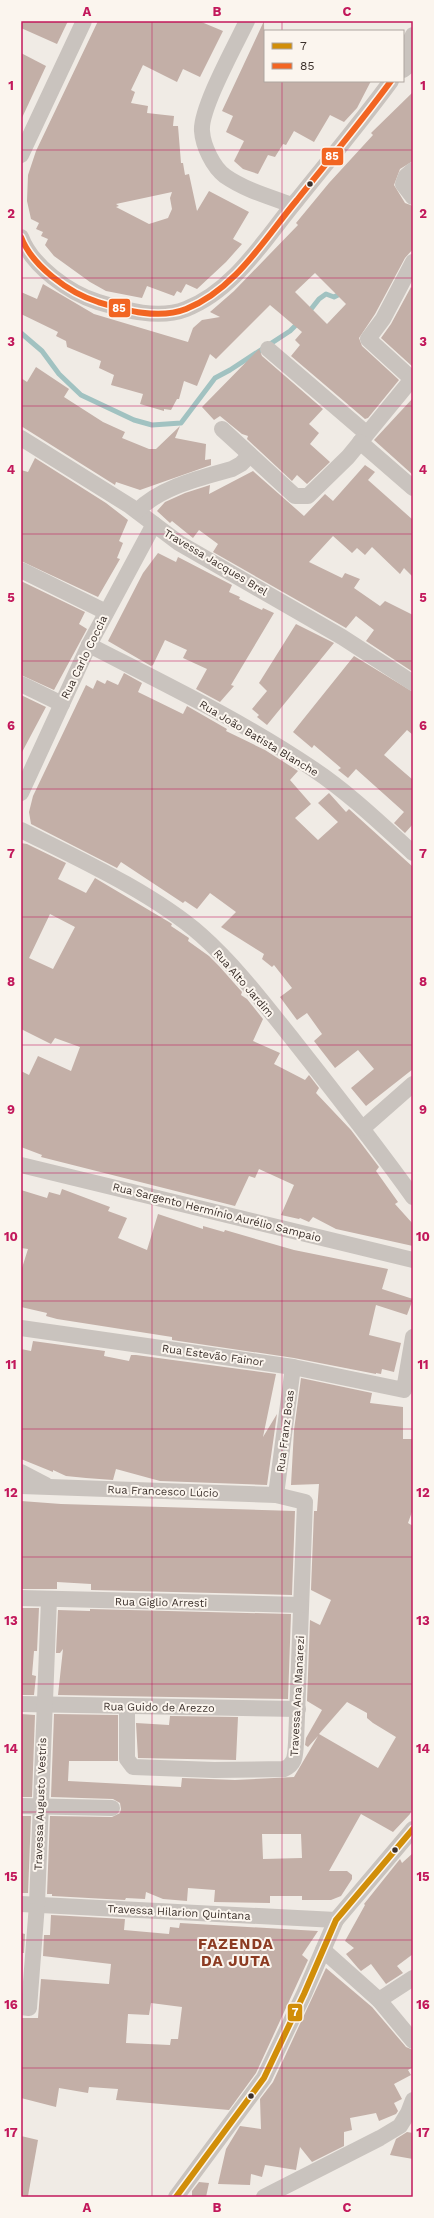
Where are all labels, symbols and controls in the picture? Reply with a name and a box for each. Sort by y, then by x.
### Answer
text: A [83,4,92,19]
text: B [213,4,222,19]
text: C [343,4,352,19]
legend [264,30,404,82]
text: 7 [300,39,307,53]
text: 85 [300,59,314,73]
text: 1 [8,78,14,93]
text: 1 [420,78,426,93]
line badge: 85 [321,147,344,166]
text: 85 [325,150,339,163]
unlabelled marker [305,179,315,189]
text: 2 [7,206,15,221]
text: 2 [419,206,427,221]
line badge: 85 [108,298,131,318]
text: 85 [112,302,126,315]
text: 3 [7,334,15,349]
text: 3 [419,334,427,349]
text: 4 [7,462,16,477]
text: 4 [419,462,428,477]
street label: Travessa Jacques Brel [162,526,270,599]
text: 5 [7,590,15,605]
text: 5 [419,590,427,605]
street label: Rua Carlo Coccia [59,613,110,701]
street label: Rua João Batista Blanche [197,698,321,779]
text: 6 [7,718,15,733]
text: 6 [419,718,427,733]
text: 7 [7,846,15,861]
text: 7 [419,846,427,861]
street label: Rua Alto Jardim [211,947,276,1020]
text: 8 [7,974,15,989]
text: 8 [419,974,427,989]
text: 9 [7,1102,15,1117]
text: 9 [419,1102,427,1117]
street label: Rua Sargento Hermínio Aurélio Sampaio [111,1180,322,1245]
text: 10 [4,1229,18,1244]
text: 10 [416,1229,430,1244]
street label: Rua Estevão Fainor [161,1342,265,1369]
text: 11 [5,1357,17,1372]
text: 11 [417,1357,429,1372]
street label: Rua Franz Boas [274,1389,297,1473]
street label: Rua Francesco Lúcio [107,1483,219,1500]
text: 12 [4,1485,18,1500]
text: 12 [416,1485,430,1500]
street label: Rua Giglio Arresti [115,1595,207,1610]
text: 13 [4,1613,18,1628]
text: 13 [416,1613,430,1628]
street label: Travessa Ana Manarezi [288,1635,307,1757]
street label: Rua Guido de Arezzo [103,1700,215,1715]
street label: Travessa Augusto Vestris [32,1737,49,1871]
text: 14 [4,1741,19,1756]
text: 14 [416,1741,431,1756]
unlabelled marker [390,1845,400,1855]
text: 15 [4,1869,18,1884]
text: 15 [416,1869,430,1884]
street label: Travessa Hilarion Quintana [107,1902,251,1923]
district label: FAZENDA DA JUTA [198,1935,274,1970]
text: 16 [4,1997,18,2012]
text: 16 [416,1997,430,2012]
line badge: 7 [287,2003,303,2022]
text: 7 [292,2006,299,2019]
unlabelled marker [246,2091,256,2101]
text: 17 [4,2125,18,2140]
text: 17 [416,2125,430,2140]
text: A [83,2200,92,2215]
text: B [213,2200,222,2215]
text: C [343,2200,352,2215]

